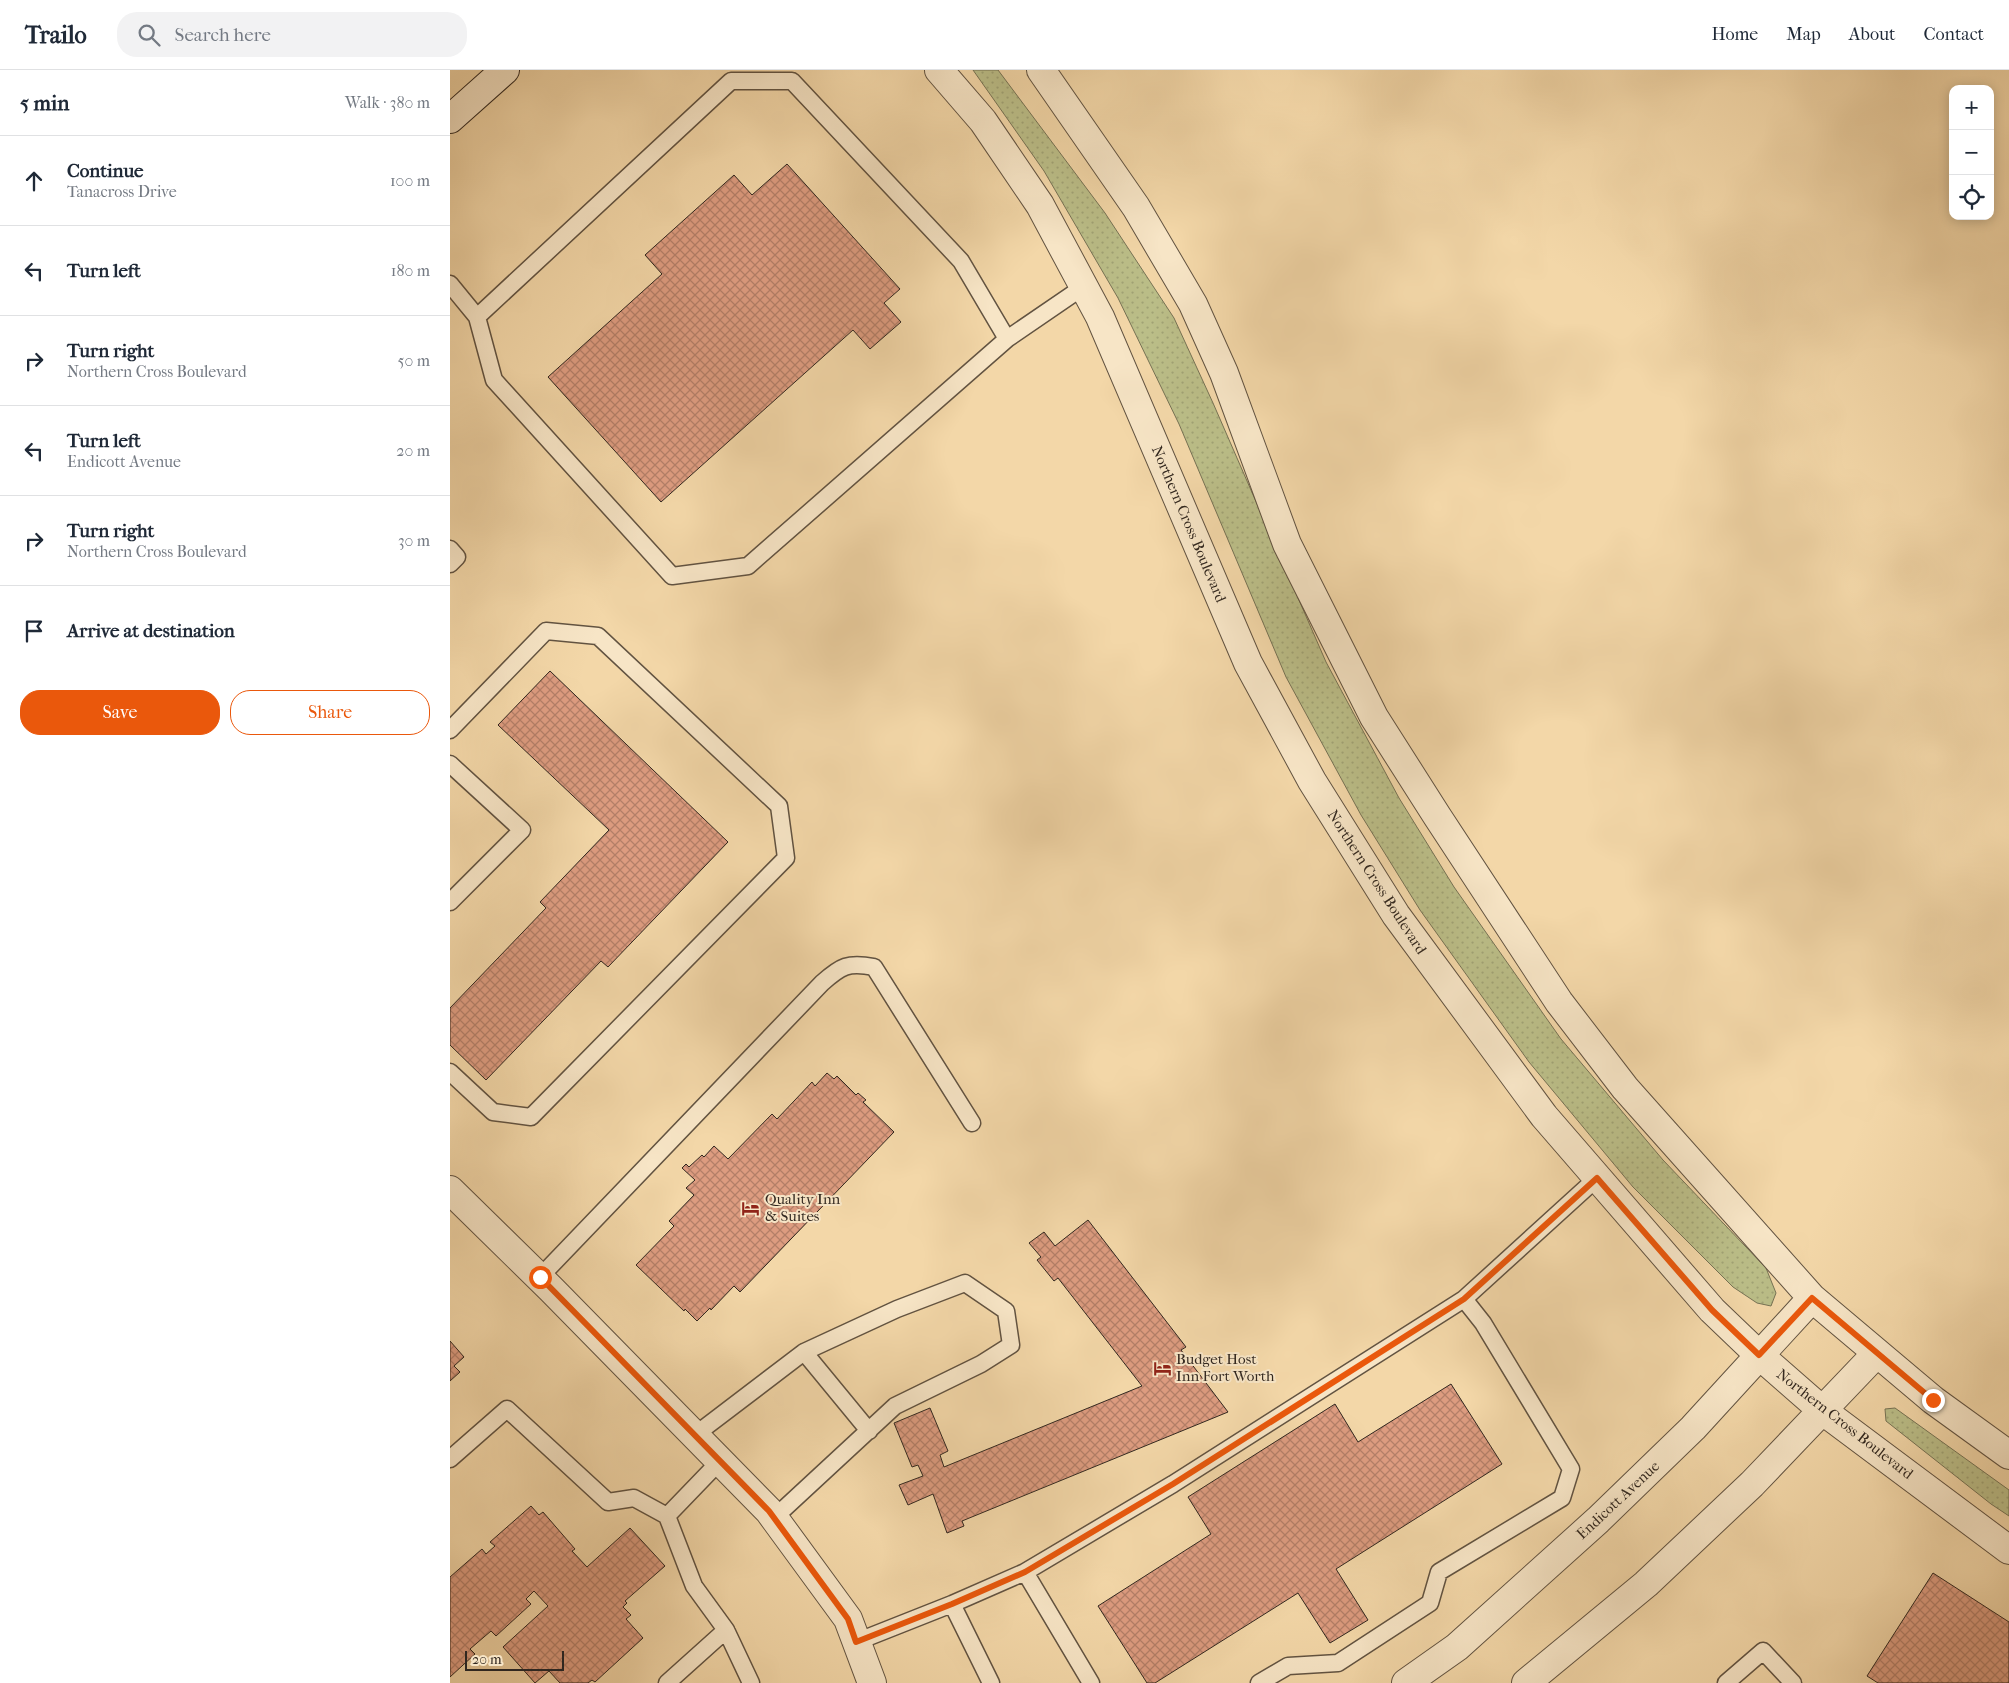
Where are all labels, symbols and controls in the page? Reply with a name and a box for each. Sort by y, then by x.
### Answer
search box [117,12,467,57]
text: Trailo [25,21,87,49]
icon: search [135,21,163,49]
text: Search here [175,24,271,46]
text: Home [1711,24,1758,45]
text: Map [1786,24,1821,45]
text: About [1849,24,1895,45]
text: Contact [1923,24,1984,45]
map controls [1949,85,1994,220]
button: + [1949,85,1994,130]
text: 5 min [20,91,69,115]
text: Walk · 380 m [345,93,430,112]
button: − [1949,130,1994,175]
text: Continue [67,160,143,182]
icon: ahead [20,167,48,195]
text: 100 m [390,171,430,190]
button: locate [1949,175,1994,220]
text: Tanacross Drive [67,182,177,201]
icon: left [20,257,48,285]
text: Turn left [67,260,141,282]
text: 180 m [391,261,430,280]
text: Turn right [67,340,154,362]
icon: right [20,347,48,375]
text: 50 m [398,351,430,370]
text: Northern Cross Boulevard [67,362,247,381]
text: Turn left [67,430,141,452]
icon: left [20,437,48,465]
text: 20 m [396,441,430,460]
street label: Northern Cross Boulevard [1148,443,1231,606]
text: Endicott Avenue [67,452,181,471]
text: Turn right [67,520,154,542]
icon: right [20,527,48,555]
text: 30 m [398,531,430,550]
text: Northern Cross Boulevard [67,542,247,561]
icon: arrive [20,617,48,645]
text: Arrive at destination [67,620,235,642]
button: Save [20,690,220,735]
button: Share [230,690,430,735]
street label: Northern Cross Boulevard [1324,806,1431,958]
place label: Quality Inn & Suites [765,1190,841,1225]
hotel icon: Quality Inn & Suites [741,1198,761,1218]
route start [529,1266,552,1289]
place label: Budget Host Inn Fort Worth [1176,1350,1275,1385]
hotel icon: Budget Host Inn Fort Worth [1152,1358,1172,1378]
street label: Northern Cross Boulevard [1773,1365,1918,1483]
route end [1922,1389,1945,1412]
street label: Endicott Avenue [1573,1457,1664,1543]
scale bar [465,1648,564,1671]
text: 20 m [472,1651,502,1668]

